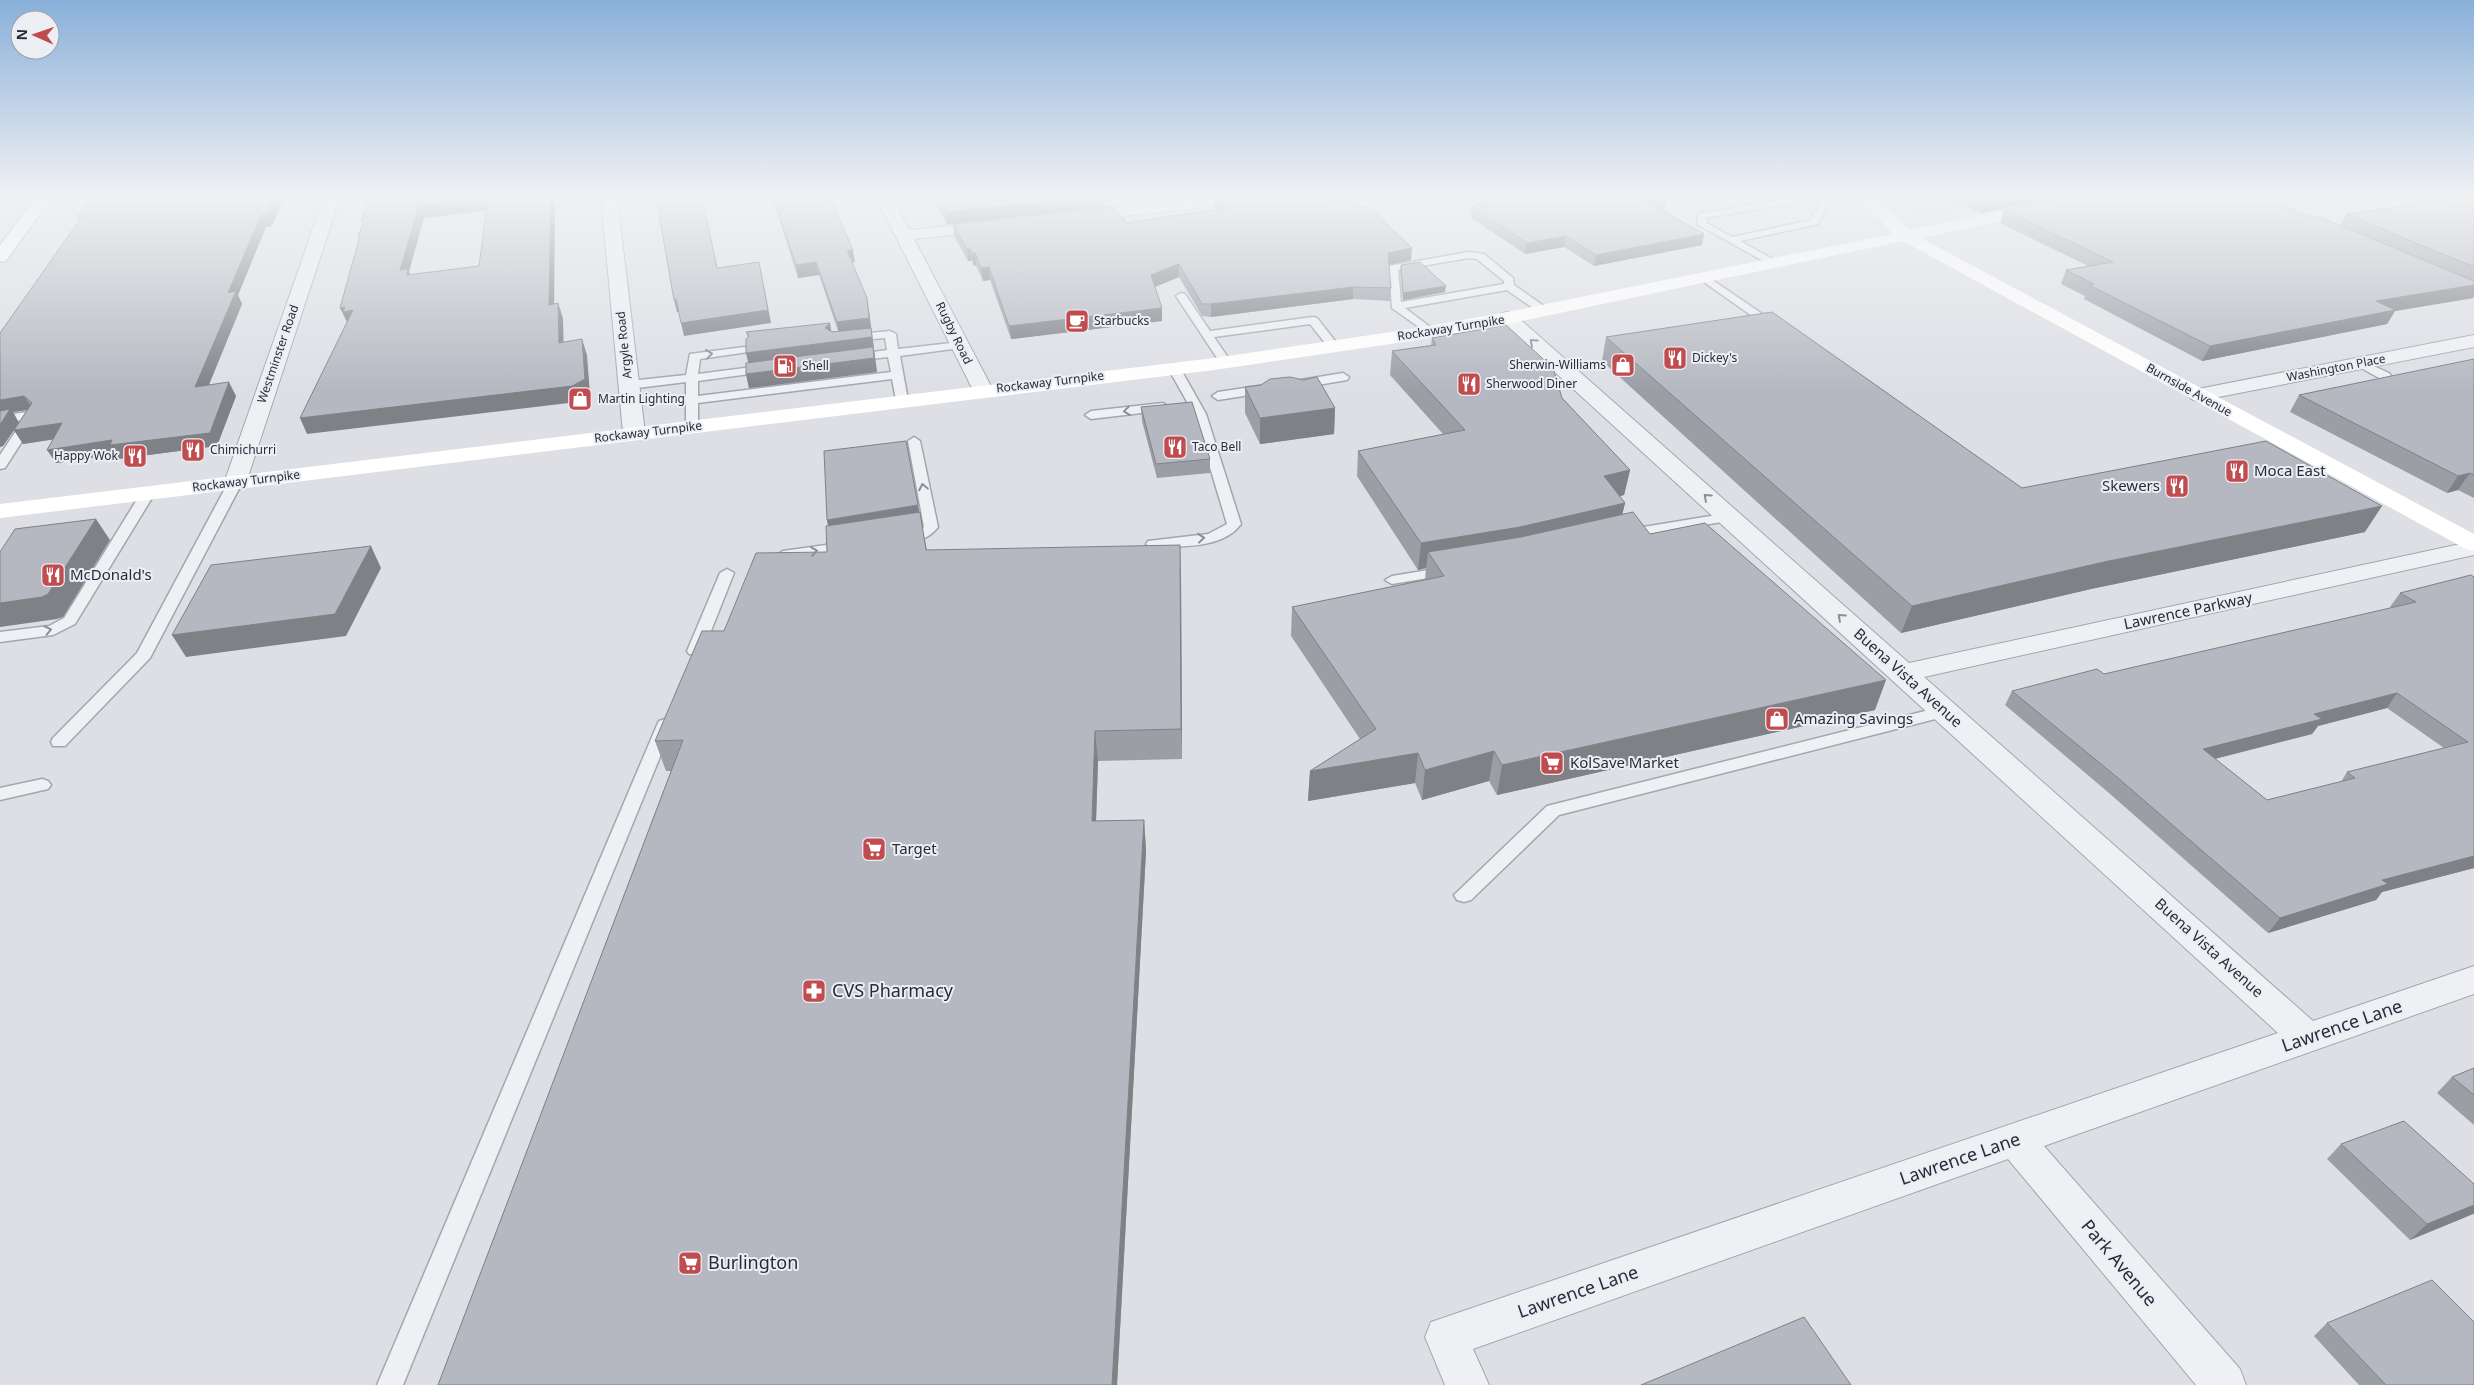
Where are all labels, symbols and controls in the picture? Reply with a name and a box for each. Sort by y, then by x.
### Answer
north arrow [10,10,60,60]
text: N [12,29,31,41]
street label: Rugby Road [932,299,977,367]
street label: Westminster Road [253,302,302,405]
cafe icon: Starbucks [1064,308,1090,334]
street label: Argyle Road [612,310,636,380]
street label: Rockaway Turnpike [1396,311,1506,344]
place label: Starbucks [1094,312,1150,329]
one-way arrow [1530,339,1539,348]
restaurant icon: Dickey's [1662,345,1688,371]
one-way arrow [705,349,713,360]
place label: Dickey's [1692,349,1737,366]
street label: Washington Place [2285,350,2387,385]
shop icon: Sherwin-Williams [1610,352,1636,378]
fuel station icon: Shell [772,353,798,379]
place label: Sherwin-Williams [1509,356,1606,373]
place label: Shell [802,357,829,374]
street label: Burnside Avenue [2143,359,2235,420]
street label: Rockaway Turnpike [995,366,1105,397]
restaurant icon: Sherwood Diner [1456,371,1482,397]
place label: Sherwood Diner [1486,375,1577,392]
shop icon: Martin Lighting [567,386,593,412]
place label: Martin Lighting [598,390,685,407]
one-way arrow [1123,405,1131,416]
street label: Rockaway Turnpike [593,416,703,447]
restaurant icon: Taco Bell [1162,434,1188,460]
restaurant icon: Chimichurri [180,437,206,463]
place label: Taco Bell [1192,438,1241,455]
place label: Chimichurri [210,441,276,458]
restaurant icon: Happy Wok [122,443,148,469]
place label: Happy Wok [54,447,119,464]
restaurant icon: Moca East [2224,458,2250,484]
place label: Moca East [2254,460,2326,480]
street label: Rockaway Turnpike [191,465,301,496]
restaurant icon: Skewers [2164,473,2190,499]
place label: Skewers [2102,475,2160,495]
one-way arrow [918,483,929,491]
one-way arrow [1703,494,1712,503]
one-way arrow [1198,533,1206,544]
one-way arrow [809,546,818,556]
restaurant icon: McDonald's [40,562,66,588]
place label: McDonald's [70,564,152,584]
street label: Lawrence Parkway [2122,587,2254,633]
one-way arrow [1837,614,1846,623]
street label: Buena Vista Avenue [1850,623,1967,731]
one-way arrow [44,625,53,636]
shop icon: Amazing Savings [1764,706,1790,732]
place label: Amazing Savings [1794,708,1913,728]
supermarket icon: KolSave Market [1539,750,1565,776]
place label: KolSave Market [1570,752,1680,772]
supermarket icon: Target [861,836,887,862]
place label: Target [892,838,937,858]
street label: Buena Vista Avenue [2151,893,2268,1001]
pharmacy icon: CVS Pharmacy [801,978,827,1004]
place label: CVS Pharmacy [832,978,954,1002]
street label: Lawrence Lane [2278,993,2405,1057]
street label: Lawrence Lane [1896,1126,2023,1190]
street label: Park Avenue [2077,1214,2163,1311]
supermarket icon: Burlington [677,1250,703,1276]
place label: Burlington [708,1250,798,1274]
street label: Lawrence Lane [1514,1259,1641,1323]

